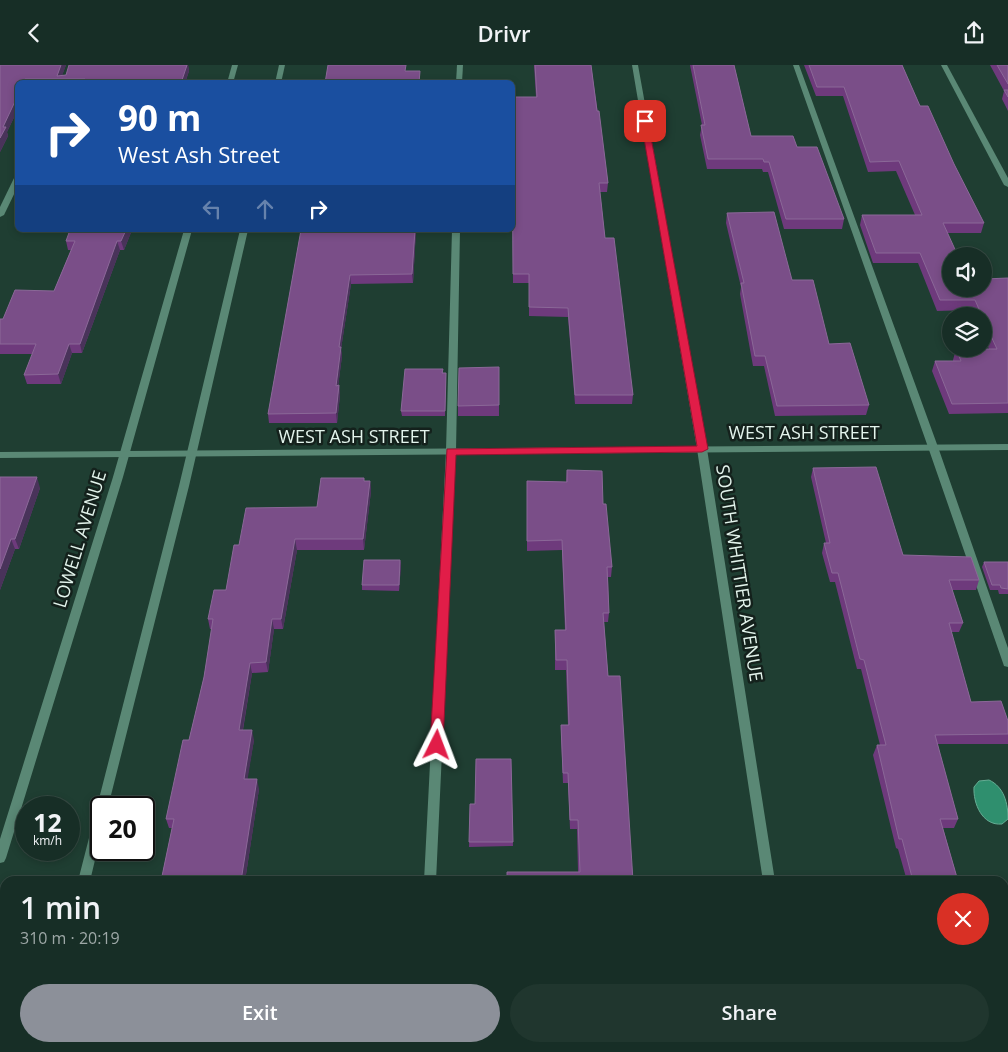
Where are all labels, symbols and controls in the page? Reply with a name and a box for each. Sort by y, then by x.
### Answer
text: Drivr [477,18,531,48]
icon: back [20,19,48,47]
icon: share [960,19,988,47]
text: 90 m [118,94,201,141]
icon: right [35,100,100,165]
pin [624,100,666,142]
icon: arrive [631,107,659,135]
text: West Ash Street [118,139,280,169]
icon: left [198,195,226,223]
icon: ahead [251,195,279,223]
icon: right [304,195,332,223]
map controls [942,247,992,357]
button: sound [942,247,992,297]
button: layers [942,307,992,357]
street label: WEST ASH STREET [728,420,880,444]
street label: WEST ASH STREET [278,424,430,448]
street label: SOUTH WHITTIER AVENUE [711,463,769,683]
street label: LOWELL AVENUE [47,467,111,611]
position arrow [410,718,462,770]
speed limit sign: 20 [90,796,155,861]
text: 12 [33,805,62,839]
text: km/h [33,832,62,849]
text: 1 min [20,887,101,928]
button: close [937,893,989,945]
text: 310 m · 20:19 [20,927,120,949]
button: Exit [20,984,500,1042]
button: Share [510,984,989,1042]

